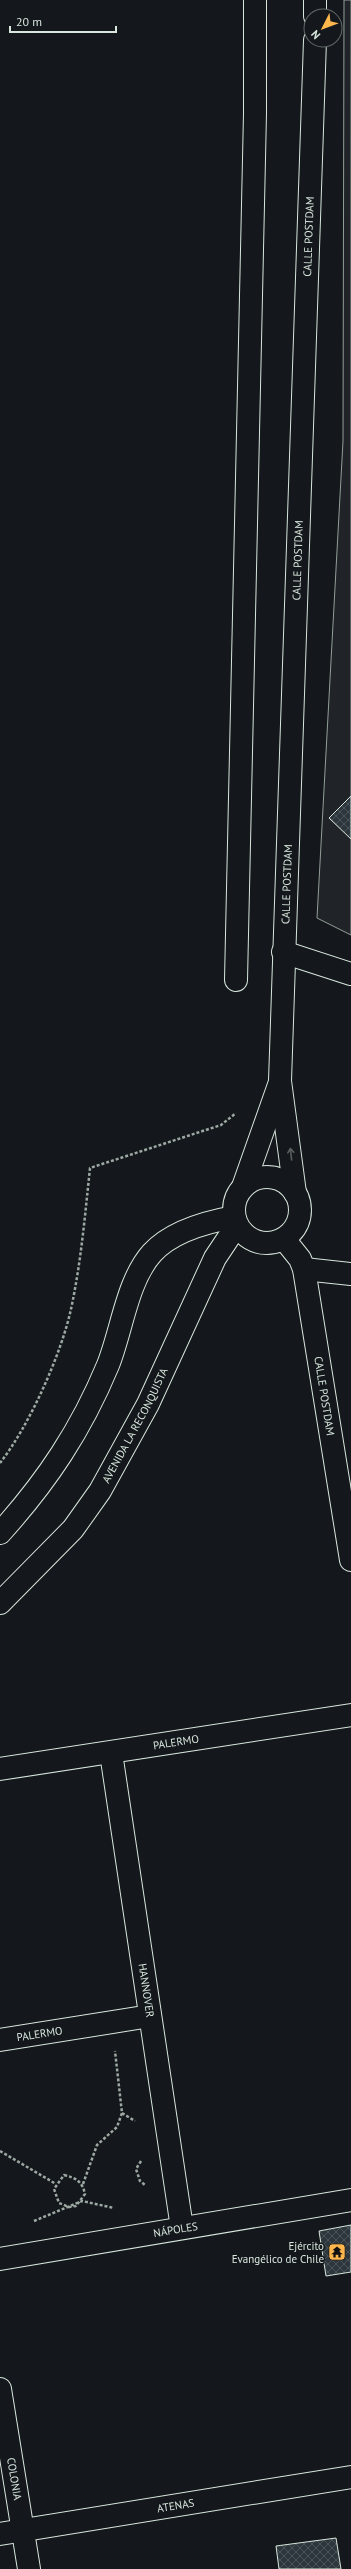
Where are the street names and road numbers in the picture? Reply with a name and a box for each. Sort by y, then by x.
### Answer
street label: CALLE POSTDAM [300,196,317,277]
street label: CALLE POSTDAM [289,520,306,601]
street label: CALLE POSTDAM [278,844,295,924]
street label: CALLE POSTDAM [311,1355,338,1437]
street label: AVENIDA LA RECONQUISTA [99,1365,171,1485]
street label: PALERMO [152,1731,200,1752]
street label: HANNOVER [136,1962,158,2019]
street label: PALERMO [16,2023,63,2044]
street label: NÁPOLES [152,2219,199,2240]
street label: COLONIA [4,2456,25,2502]
street label: ATENAS [156,2496,195,2515]

